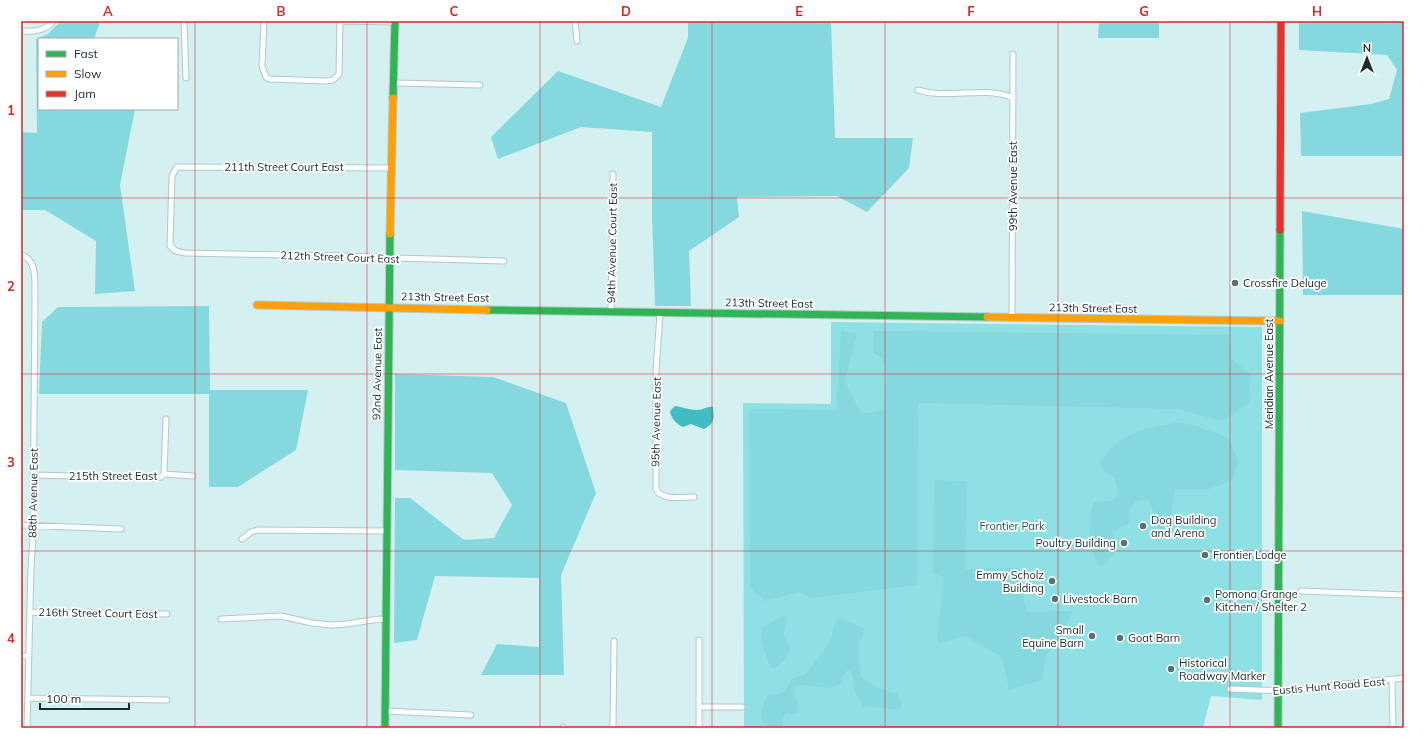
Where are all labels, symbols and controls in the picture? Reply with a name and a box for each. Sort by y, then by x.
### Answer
text: A [103,3,113,19]
text: B [277,3,286,19]
text: C [450,3,459,19]
text: D [621,3,631,19]
text: E [795,3,803,19]
text: F [967,3,975,19]
text: G [1139,3,1149,19]
text: H [1312,3,1322,19]
legend [38,38,178,110]
north arrow [1347,38,1387,78]
text: N [1363,41,1371,55]
text: Fast [74,46,98,61]
text: Slow [74,66,102,81]
text: Jam [74,86,96,101]
text: 1 [7,102,15,118]
street label: 99th Avenue East [1006,141,1020,231]
street label: 211th Street Court East [224,160,344,174]
street label: 94th Avenue Court East [604,182,620,303]
street label: 212th Street Court East [280,248,400,266]
place label: Crossfire Deluge [1243,276,1327,290]
text: 2 [7,278,15,294]
marker: Crossfire Deluge [1230,278,1240,288]
street label: 213th Street East [401,289,490,305]
street label: 213th Street East [725,295,814,311]
street label: 213th Street East [1049,300,1138,316]
street label: Meridian Avenue East [1262,319,1276,429]
street label: 92nd Avenue East [369,327,385,420]
street label: 95th Avenue East [648,377,664,467]
street label: 88th Avenue East [25,448,41,538]
text: 3 [7,454,15,470]
street label: 215th Street East [69,469,157,483]
place label: Dog Building and Arena [1151,513,1216,540]
park label: Frontier Park [979,519,1045,533]
marker: Dog Building and Arena [1138,521,1148,531]
place label: Poultry Building [1036,536,1116,550]
marker: Poultry Building [1119,538,1129,548]
place label: Frontier Lodge [1213,548,1286,562]
marker: Frontier Lodge [1200,550,1210,560]
place label: Emmy Scholz Building [976,568,1044,595]
marker: Emmy Scholz Building [1047,576,1057,586]
place label: Pomona Grange Kitchen / Shelter 2 [1215,587,1307,614]
place label: Livestock Barn [1063,592,1137,606]
marker: Livestock Barn [1050,594,1060,604]
marker: Pomona Grange Kitchen / Shelter 2 [1202,595,1212,605]
street label: 216th Street Court East [38,605,158,621]
place label: Small Equine Barn [1022,623,1084,650]
text: 4 [7,630,15,646]
marker: Small Equine Barn [1087,631,1097,641]
place label: Goat Barn [1128,631,1180,645]
marker: Goat Barn [1115,633,1125,643]
place label: Historical Roadway Marker [1179,656,1266,683]
marker: Historical Roadway Marker [1166,664,1176,674]
street label: Eustis Hunt Road East [1272,674,1386,698]
scale bar [40,685,129,711]
text: 100 m [46,691,81,706]

